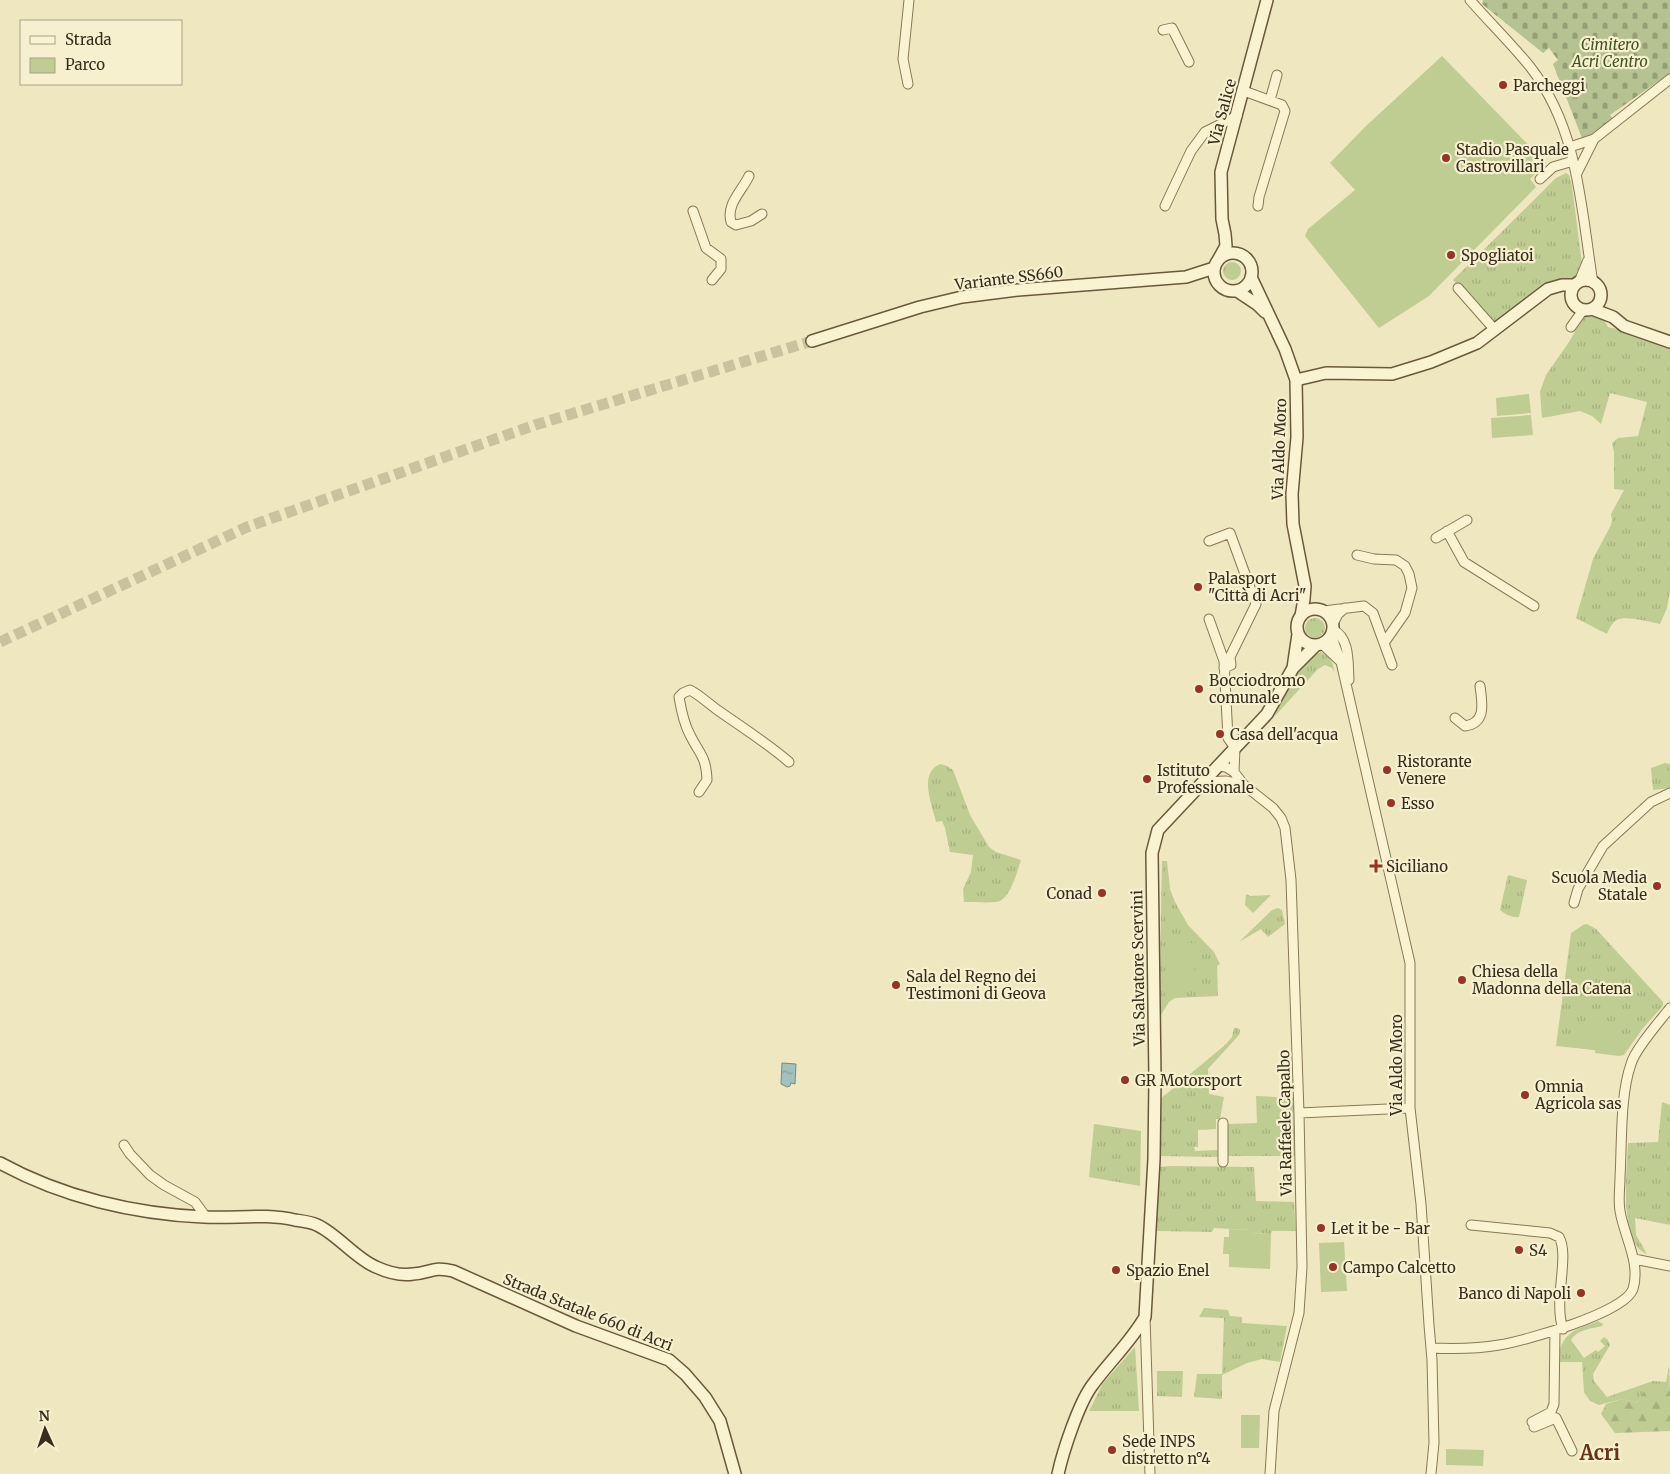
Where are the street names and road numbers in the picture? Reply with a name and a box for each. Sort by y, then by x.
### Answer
street label: Via Salice [1204,76,1240,148]
street label: Variante SS660 [953,262,1064,294]
street label: Via Aldo Moro [1268,398,1290,501]
street label: Via Salvatore Scervini [1127,890,1149,1047]
street label: Via Aldo Moro [1387,1014,1406,1117]
street label: Via Raffaele Capalbo [1274,1049,1296,1197]
street label: Strada Statale 660 di Acri [500,1269,676,1355]

